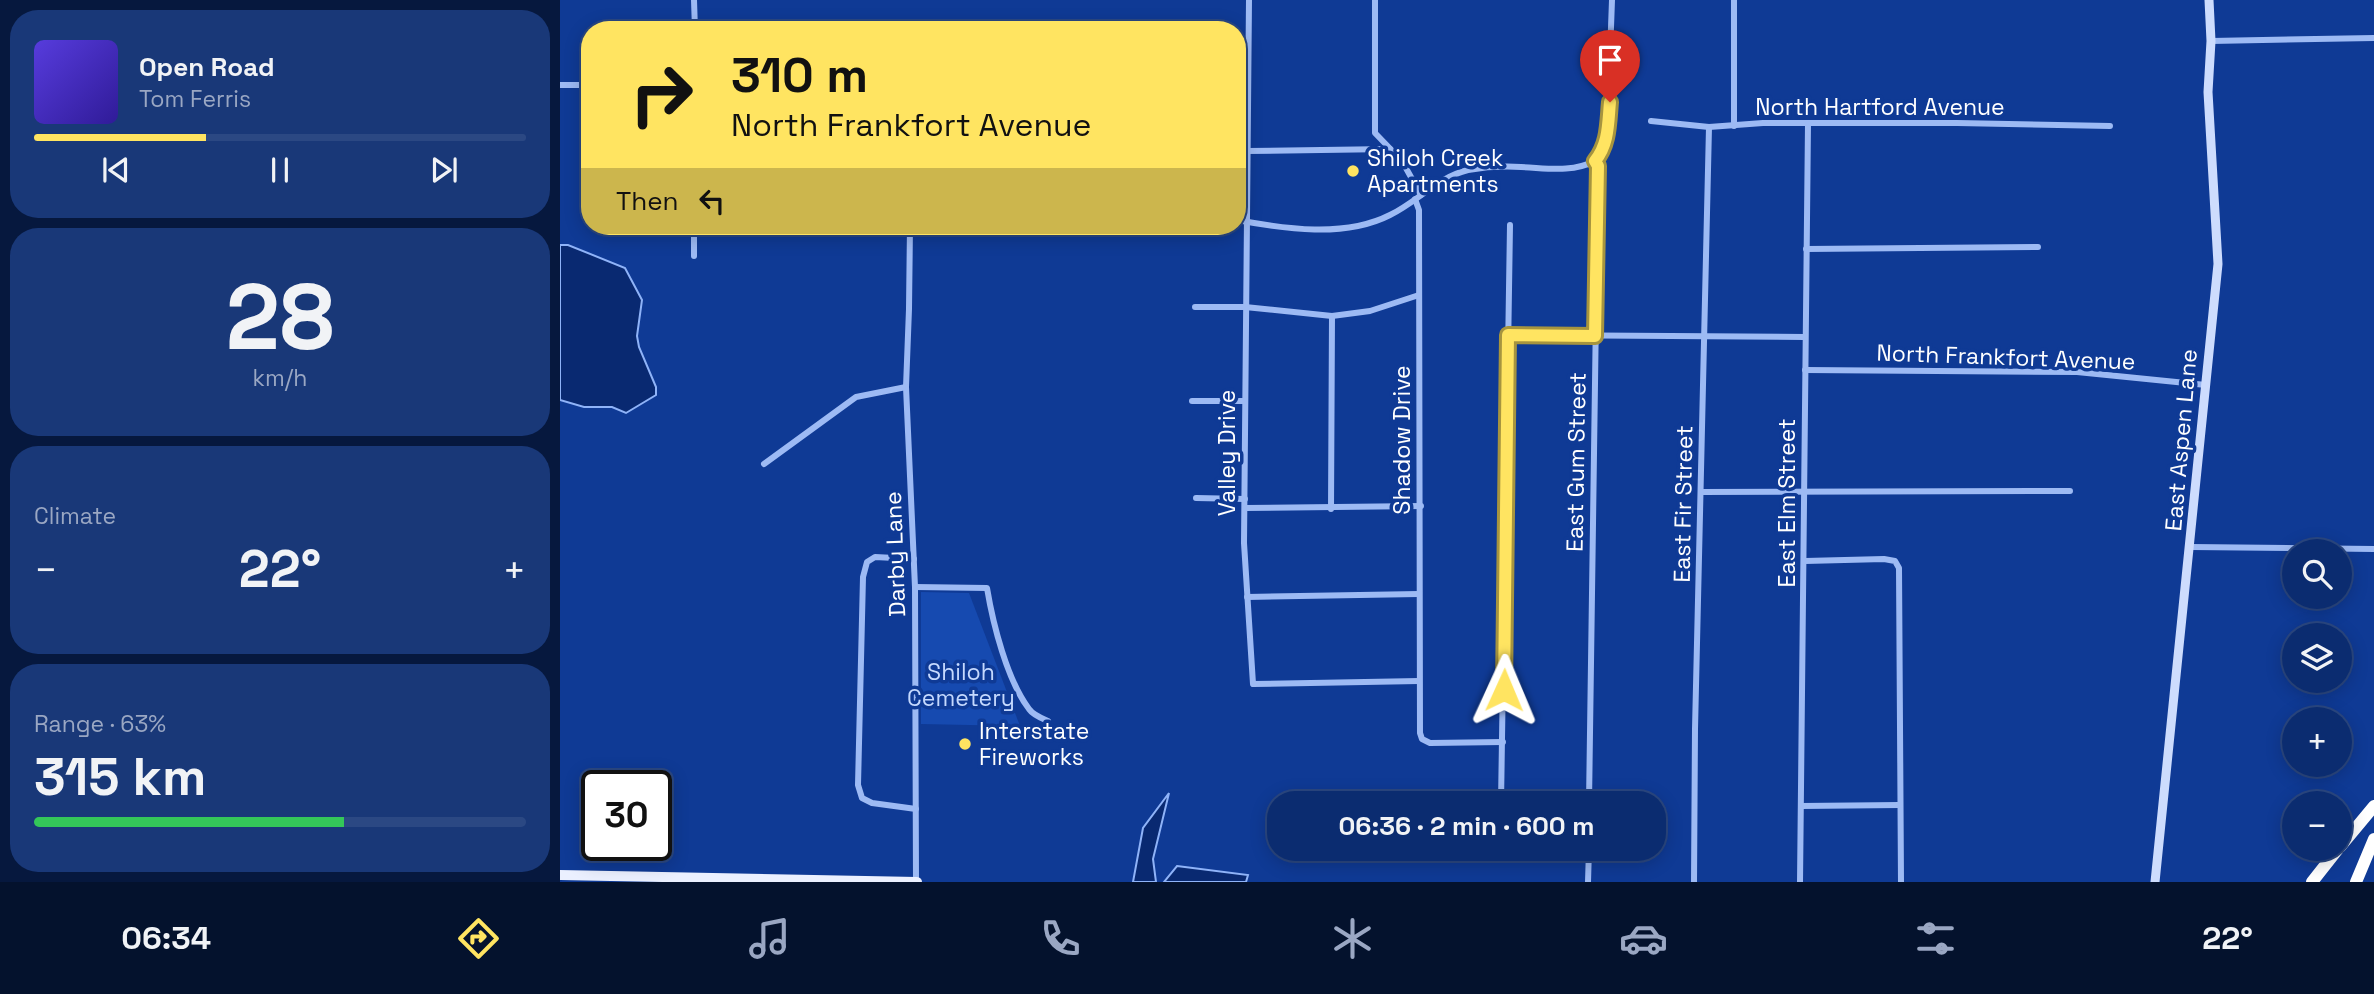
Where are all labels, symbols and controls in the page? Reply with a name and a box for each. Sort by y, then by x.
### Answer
pin [1580,30,1640,102]
icon: arrive [1591,41,1629,79]
text: 310 m [731,44,868,106]
icon: right [616,49,707,140]
text: Open Road [139,50,275,84]
text: Tom Ferris [139,84,251,114]
street label: North Hartford Avenue [1755,92,2005,122]
text: North Frankfort Avenue [731,105,1091,145]
place label: Shiloh Creek Apartments [1367,143,1503,199]
icon: previous [97,151,135,189]
icon: pause [261,151,299,189]
icon: next [425,151,463,189]
marker: Shiloh Creek Apartments [1345,163,1361,179]
icon: left [693,182,731,220]
text: Then [616,184,679,218]
text: 28 [226,259,334,376]
street label: North Frankfort Avenue [1876,337,2136,377]
street label: East Aspen Lane [2158,348,2204,532]
text: km/h [253,363,307,393]
street label: Shadow Drive [1387,365,1417,515]
street label: East Gum Street [1559,372,1593,552]
street label: Valley Drive [1212,390,1242,516]
street label: East Elm Street [1772,419,1802,588]
street label: East Fir Street [1667,425,1699,583]
street label: Darby Lane [878,491,912,617]
text: Climate [34,501,116,531]
text: 22° [239,536,321,602]
map controls [2282,539,2352,861]
button: search [2282,539,2352,609]
text: − [34,546,58,594]
text: + [502,546,526,594]
button: layers [2282,623,2352,693]
position arrow [1467,653,1541,727]
park label: Shiloh Cemetery [907,657,1015,713]
button: + [2282,707,2352,777]
text: Range · 63% [34,709,166,739]
place label: Interstate Fireworks [979,716,1089,772]
marker: Interstate Fireworks [957,736,973,752]
text: 315 km [34,744,206,810]
speed limit sign: 30 [581,770,672,861]
button: − [2282,791,2352,861]
text: 06:36 · 2 min · 600 m [1338,809,1595,843]
icon: directions [454,914,503,963]
icon: music [745,914,794,963]
icon: phone [1036,914,1085,963]
icon: climate [1328,914,1377,963]
icon: car [1619,914,1668,963]
icon: filters [1911,914,1960,963]
text: 06:34 [121,918,211,958]
text: 22° [2202,918,2253,958]

